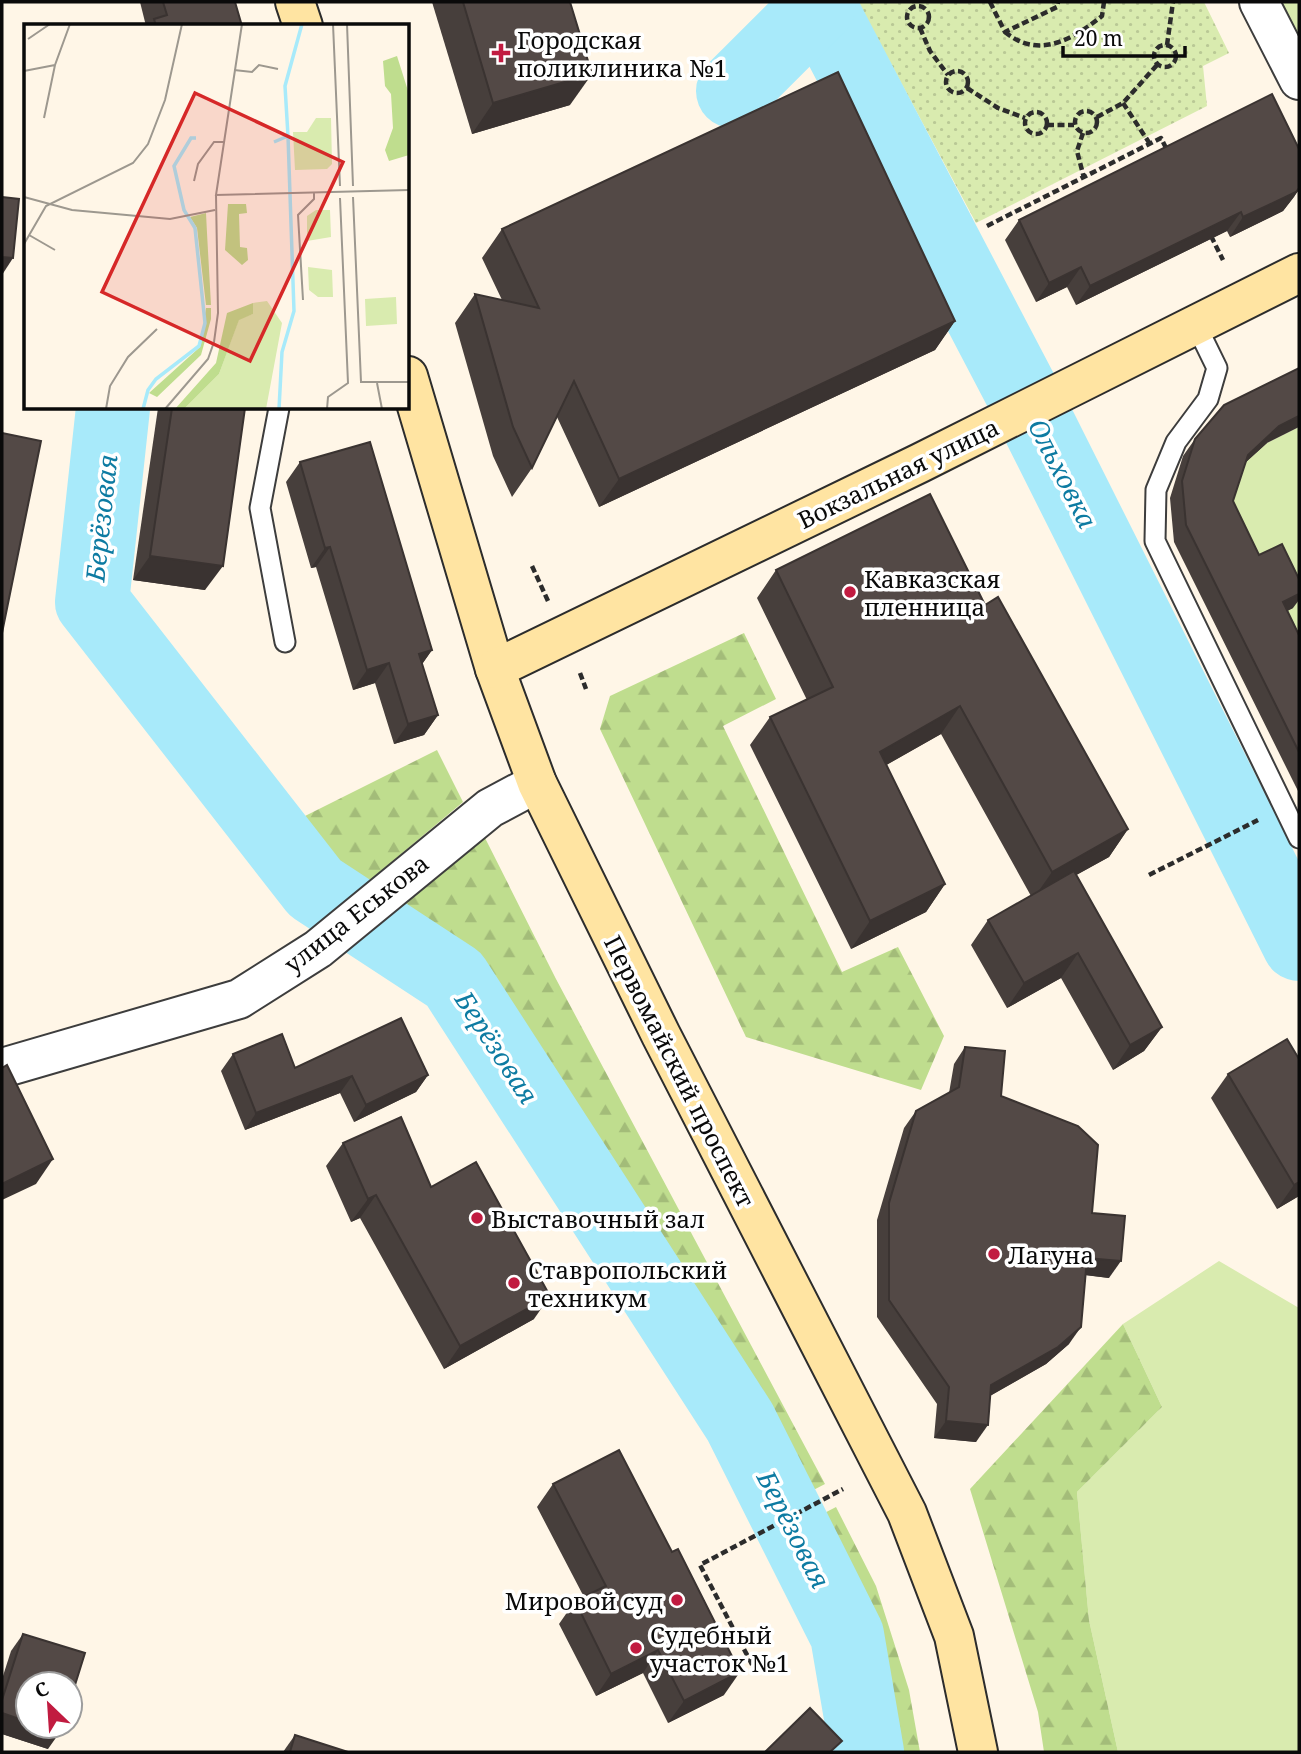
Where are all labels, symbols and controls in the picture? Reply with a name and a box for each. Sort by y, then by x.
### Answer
scale bar [1063,14,1186,58]
place label: Городская поликлиника №1 [517,23,727,84]
inset map [24,24,410,410]
text: 20 m [1074,24,1123,52]
marker: Городская поликлиника №1 [491,43,511,63]
street label: Вокзальная улица [792,410,1004,536]
water label: Ольховка [1020,412,1106,534]
water label: Берёзовая [76,452,126,584]
place label: Кавказская пленница [864,562,1001,623]
marker: Кавказская пленница [842,584,858,600]
street label: улица Еськова [277,846,435,980]
street label: Первомайский проспект [597,929,763,1213]
water label: Берёзовая [447,983,547,1110]
place label: Выставочный зал [491,1202,705,1235]
marker: Выставочный зал [469,1210,485,1226]
place label: Лагуна [1008,1238,1094,1271]
marker: Лагуна [986,1246,1002,1262]
place label: Ставропольский техникум [528,1253,727,1314]
marker: Ставропольский техникум [506,1275,522,1291]
water label: Берёзовая [749,1463,839,1594]
place label: Мировой суд [505,1584,663,1617]
marker: Мировой суд [669,1592,685,1608]
place label: Судебный участок №1 [650,1618,789,1679]
marker: Судебный участок №1 [628,1640,644,1656]
north arrow [14,1670,84,1740]
text: С [31,1675,53,1704]

